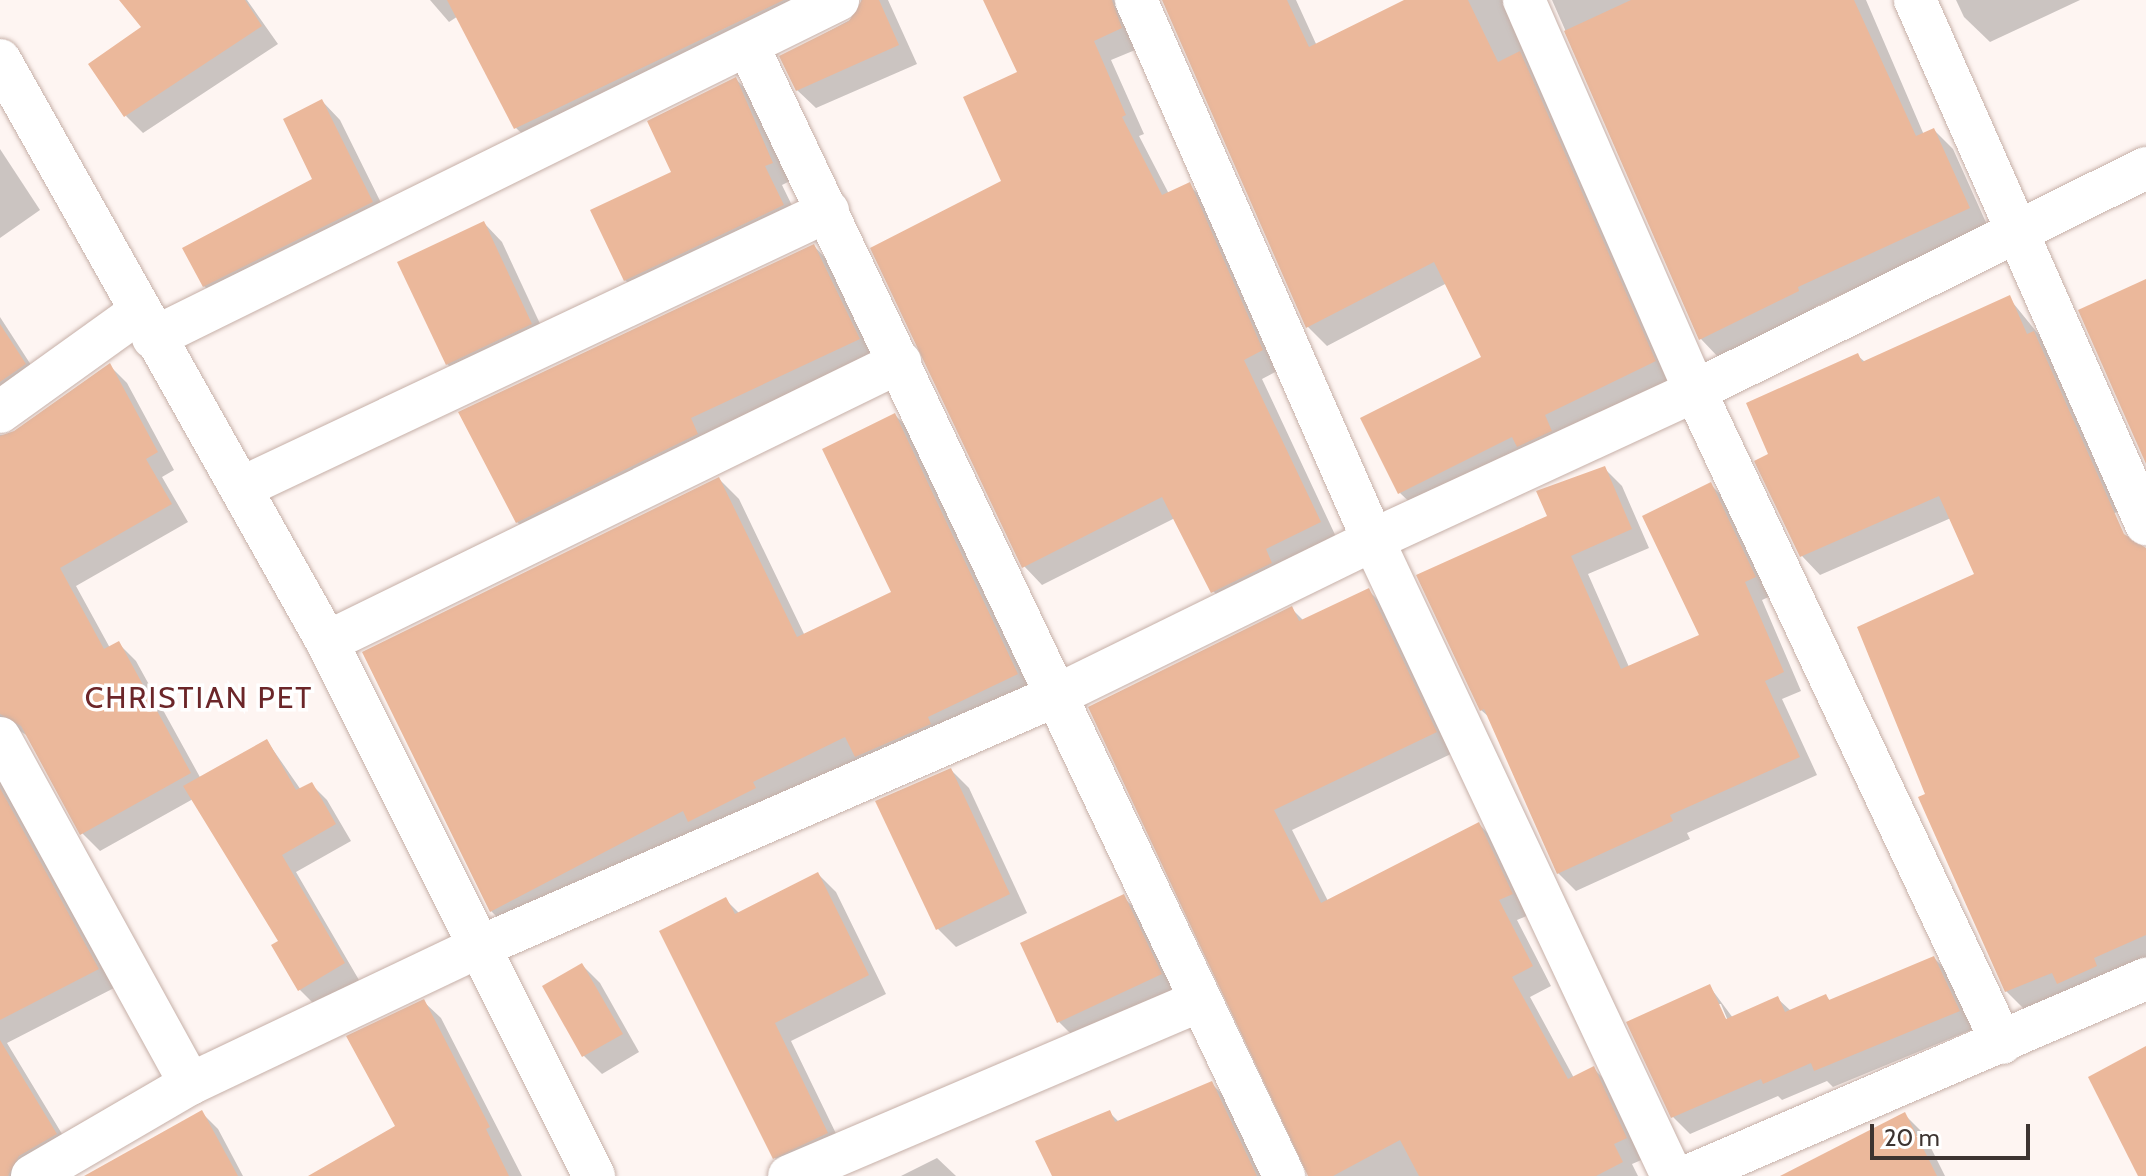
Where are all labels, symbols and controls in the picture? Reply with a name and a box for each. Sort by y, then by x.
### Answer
district label: CHRISTIAN PET [85,680,313,716]
scale bar [1874,1108,2034,1158]
text: 20 m [1884,1123,1940,1152]

